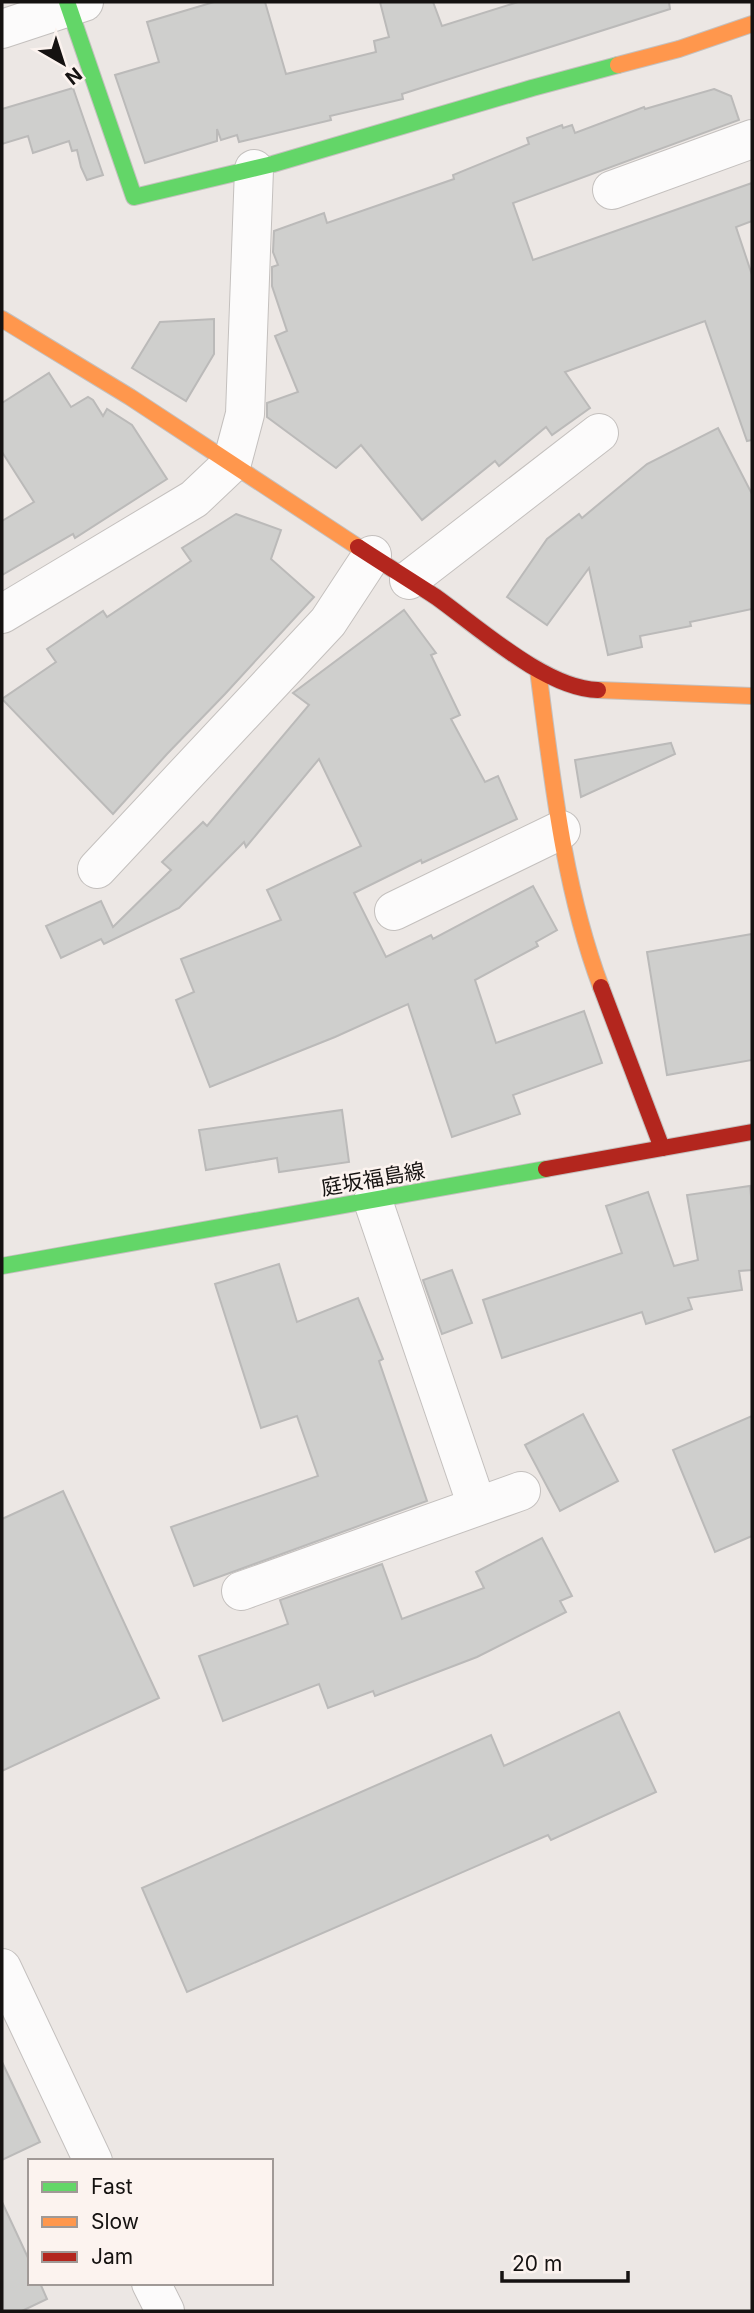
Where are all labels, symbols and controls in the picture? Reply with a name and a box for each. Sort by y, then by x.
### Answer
north arrow [28,28,98,98]
text: N [61,62,86,89]
street label: 庭坂福島線 [319,1158,427,1200]
legend [28,2159,273,2285]
text: Fast [91,2174,133,2199]
text: Slow [91,2209,139,2234]
scale bar [502,2240,628,2284]
text: Jam [91,2244,133,2269]
text: 20 m [512,2251,562,2276]

